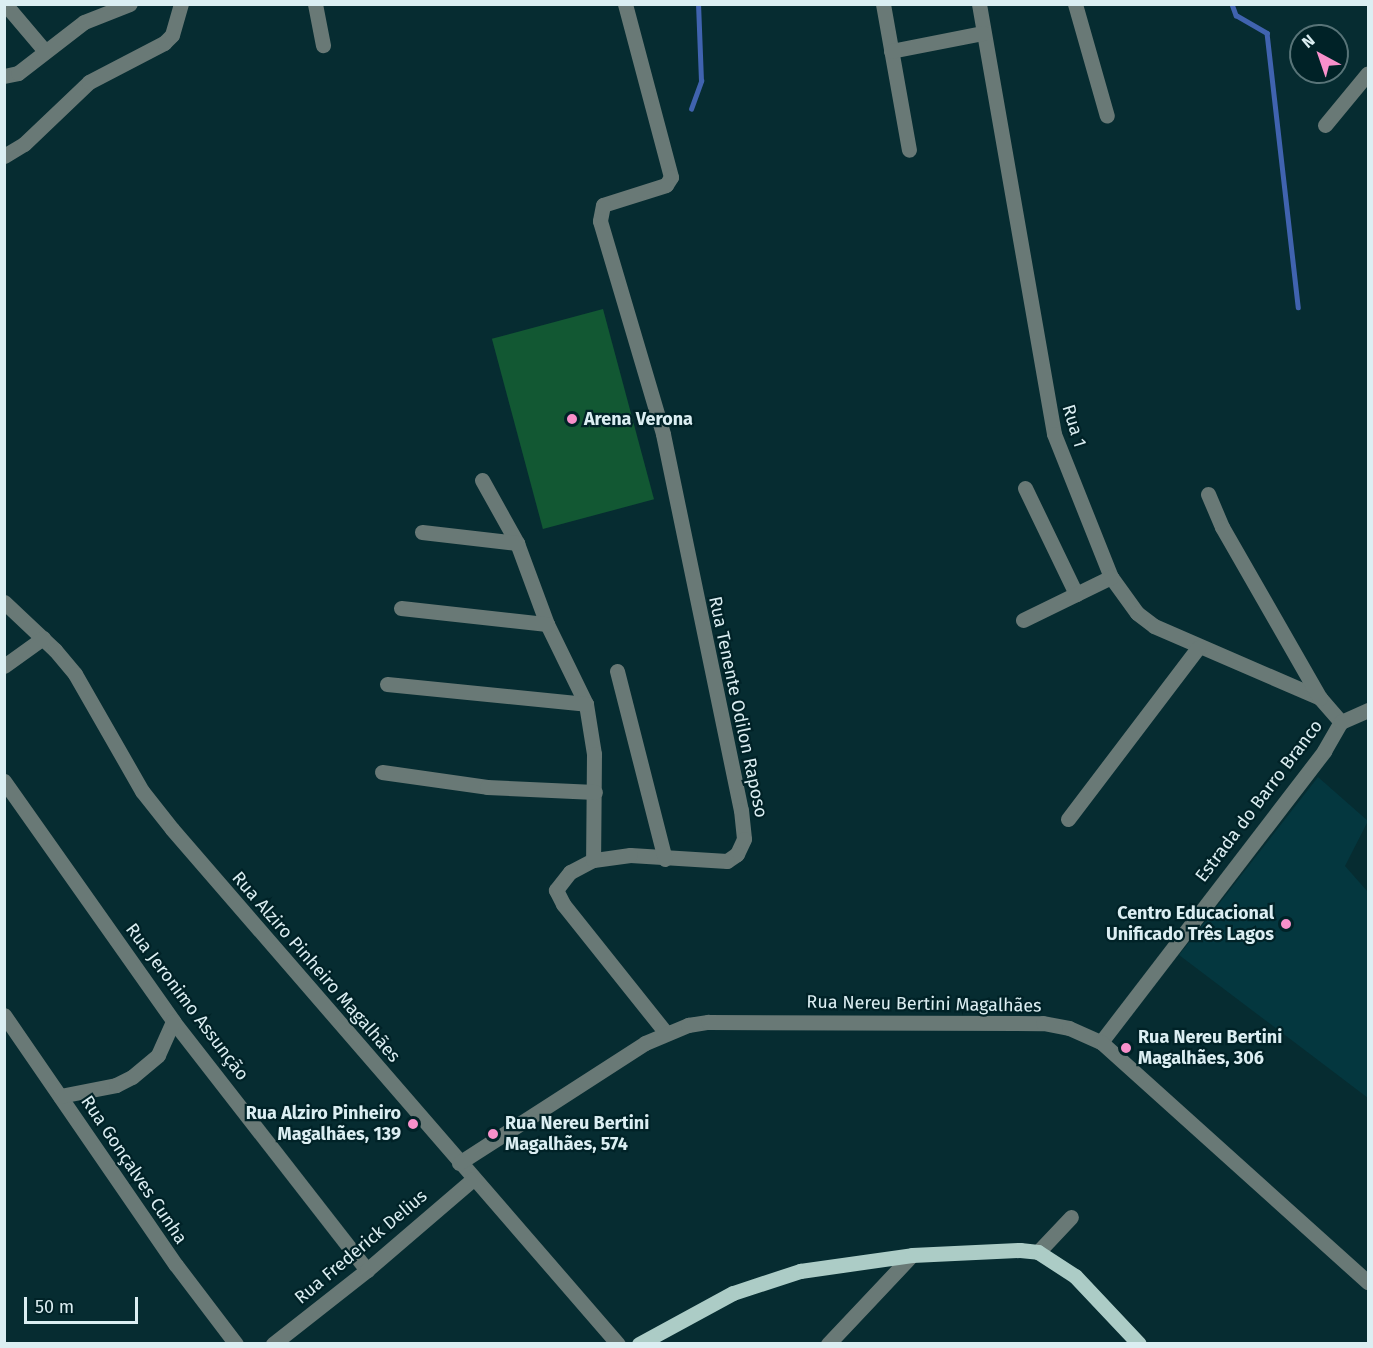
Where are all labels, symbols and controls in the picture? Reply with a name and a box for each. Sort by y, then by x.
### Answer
north arrow [1289,24,1349,84]
text: N [1298,31,1319,52]
street label: Rua 1 [1057,402,1091,450]
place label: Arena Verona [584,408,693,430]
marker: Arena Verona [565,412,579,426]
street label: Rua Tenente Odilon Raposo [704,594,772,820]
street label: Estrada do Barro Branco [1191,716,1327,886]
street label: Rua Alziro Pinheiro Magalhães [227,867,405,1067]
place label: Centro Educacional Unificado Três Lagos [1106,903,1274,946]
marker: Centro Educacional Unificado Três Lagos [1279,917,1293,931]
street label: Rua Jeronimo Assunção [121,919,253,1085]
street label: Rua Nereu Bertini Magalhães [806,991,1042,1017]
place label: Rua Nereu Bertini Magalhães, 306 [1138,1027,1282,1070]
marker: Rua Nereu Bertini Magalhães, 306 [1119,1041,1133,1055]
street label: Rua Gonçalves Cunha [76,1092,192,1248]
place label: Rua Alziro Pinheiro Magalhães, 139 [246,1103,401,1146]
place label: Rua Nereu Bertini Magalhães, 574 [505,1113,649,1156]
marker: Rua Alziro Pinheiro Magalhães, 139 [406,1117,420,1131]
marker: Rua Nereu Bertini Magalhães, 574 [486,1127,500,1141]
street label: Rua Frederick Delius [290,1185,432,1309]
scale bar [27,1285,141,1323]
text: 50 m [35,1296,74,1318]

